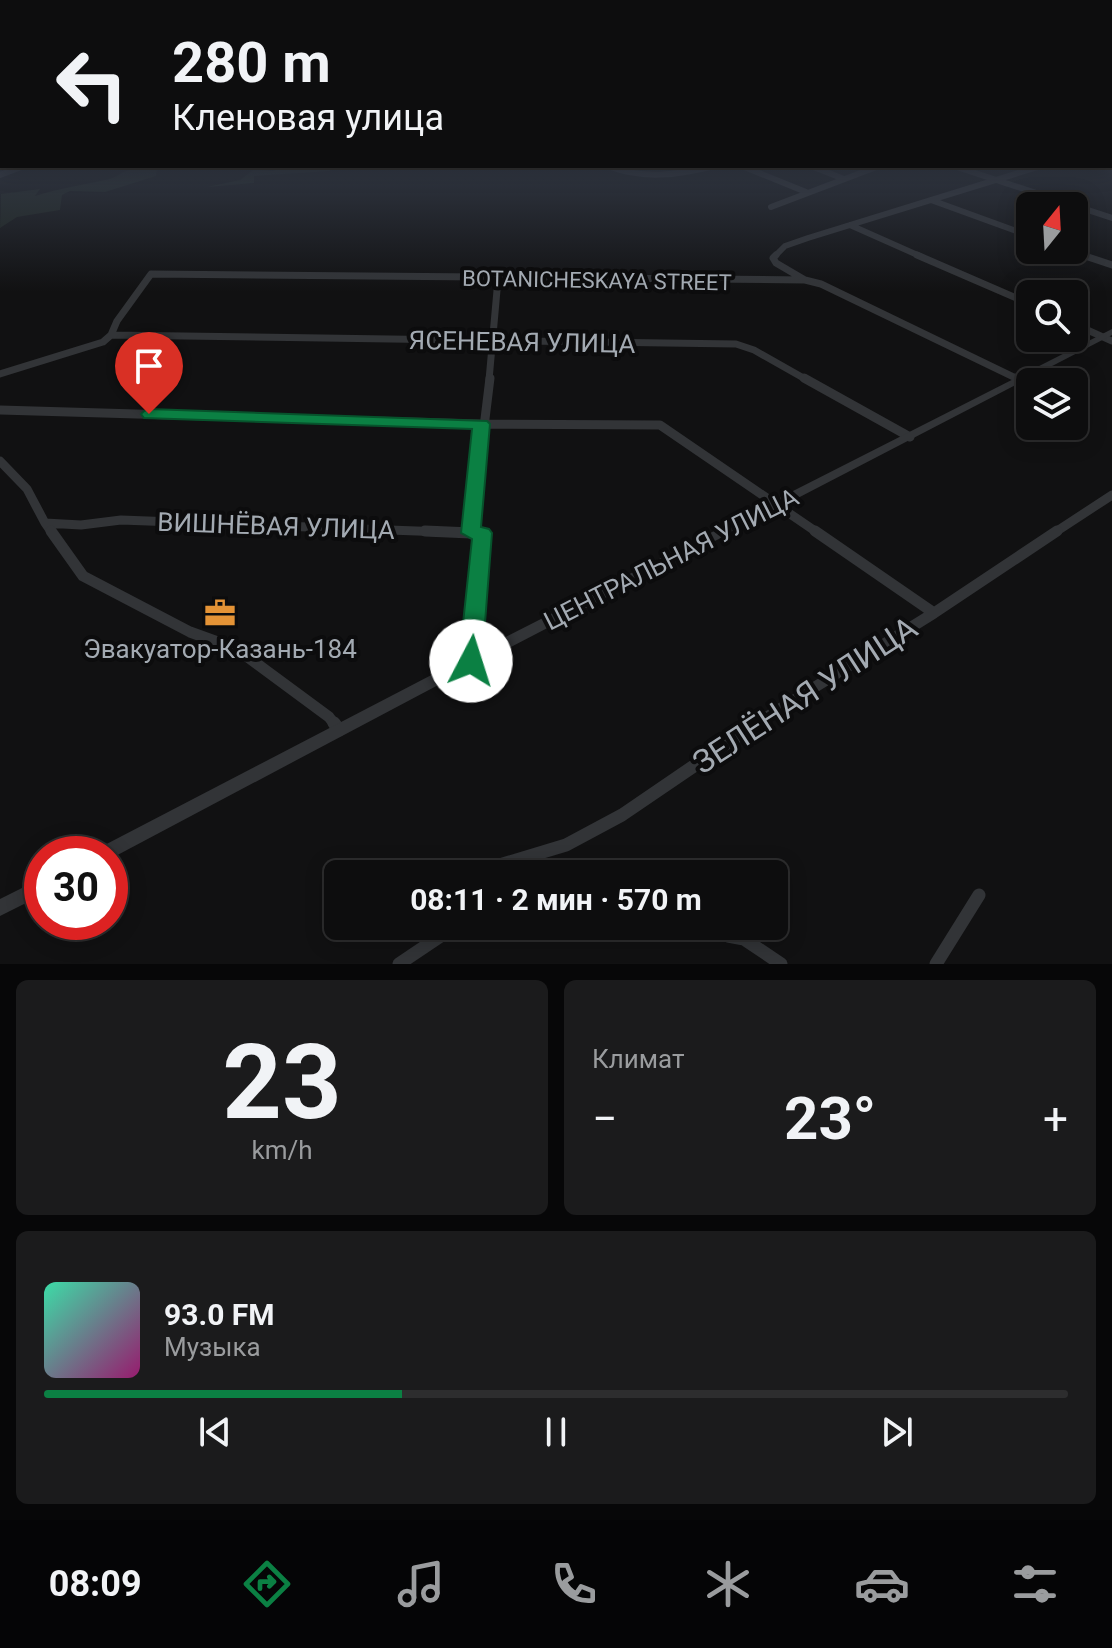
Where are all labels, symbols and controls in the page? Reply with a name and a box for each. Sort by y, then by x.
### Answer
text: 280 m [172,30,331,96]
icon: left [40,32,144,136]
text: Кленовая улица [172,97,444,139]
north arrow [1016,192,1088,264]
map controls [1016,192,1088,440]
street label: BOTANICHESKAYA STREET [462,266,732,295]
button: search [1016,280,1088,352]
street label: ЯСЕНЕВАЯ УЛИЦА [408,325,636,359]
pin [115,332,183,414]
icon: arrive [127,344,171,388]
button: layers [1016,368,1088,440]
street label: ЦЕНТРАЛЬНАЯ УЛИЦА [539,482,803,636]
street label: ВИШНЁВАЯ УЛИЦА [157,507,395,545]
office icon: Эвакуатор-Казань-184 [203,596,237,630]
street label: ЗЕЛЁНАЯ УЛИЦА [686,608,924,782]
position arrow [429,619,513,703]
place label: Эвакуатор-Казань-184 [83,634,357,664]
speed limit sign: 30 [24,836,128,940]
text: 08:11 · 2 мин · 570 m [410,882,702,917]
text: 23 [222,1022,342,1143]
text: Климат [592,1044,684,1074]
text: 23° [784,1083,876,1154]
text: − [592,1093,617,1145]
text: + [1043,1093,1068,1145]
text: km/h [251,1135,313,1165]
text: 93.0 FM [164,1297,275,1332]
text: Музыка [164,1332,261,1362]
icon: previous [193,1410,237,1454]
icon: pause [534,1410,578,1454]
icon: next [875,1410,919,1454]
icon: directions [239,1556,295,1612]
icon: music [393,1556,449,1612]
icon: phone [546,1556,602,1612]
icon: climate [700,1556,756,1612]
icon: car [854,1556,910,1612]
icon: filters [1007,1556,1063,1612]
text: 08:09 [49,1563,142,1605]

